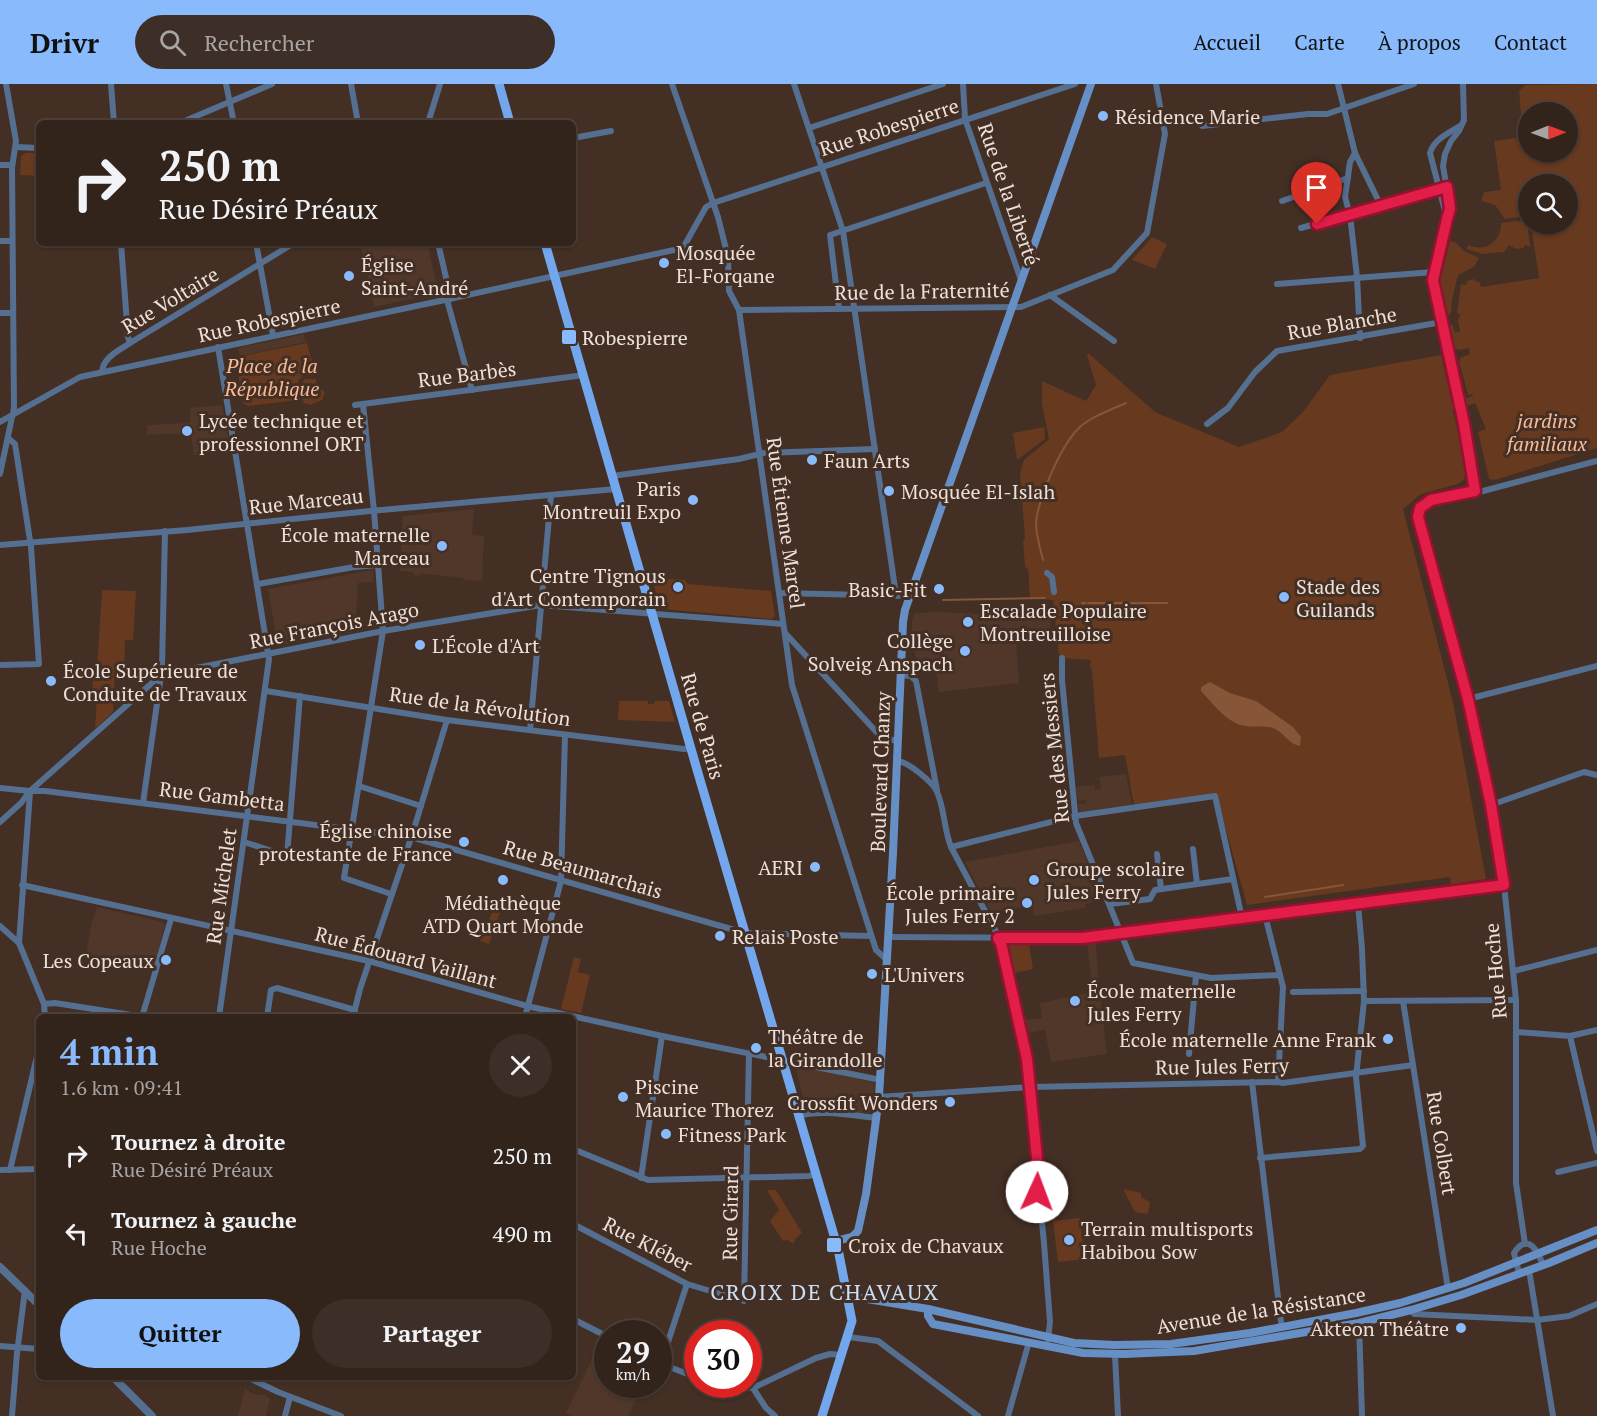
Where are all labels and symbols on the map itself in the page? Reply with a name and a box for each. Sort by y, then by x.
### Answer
street label: Rue Robespierre [816,92,962,162]
north arrow [1518,102,1578,162]
place label: Résidence Marie [1115,103,1260,130]
marker: Résidence Marie [1096,109,1110,123]
street label: Rue de la Liberté [972,119,1046,269]
pin [1291,162,1342,224]
place label: Mosquée El-Forqane [676,239,775,289]
place label: Église Saint-André [361,251,468,301]
marker: Mosquée El-Forqane [657,256,671,270]
street label: Rue Voltaire [116,260,224,340]
marker: Église Saint-André [342,269,356,283]
street label: Rue de la Fraternité [834,276,1010,306]
street label: Rue Robespierre [195,292,343,348]
street label: Rue Blanche [1285,300,1399,346]
place label: Robespierre [582,324,688,351]
marker: Robespierre [560,328,578,346]
park label: Place de la République [224,352,319,402]
street label: Rue Barbès [416,355,518,393]
place label: Lycée technique et professionnel ORT [199,407,365,457]
park label: jardins familiaux [1505,407,1588,457]
marker: Lycée technique et professionnel ORT [180,424,194,438]
street label: Rue Étienne Marcel [761,435,811,611]
place label: Faun Arts [824,447,910,474]
marker: Faun Arts [805,453,819,467]
place label: Paris Montreuil Expo [543,475,681,525]
place label: Mosquée El-Islah [901,478,1055,505]
street label: Rue Marceau [247,482,365,520]
marker: Mosquée El-Islah [882,484,896,498]
marker: Paris Montreuil Expo [686,493,700,507]
place label: École maternelle Marceau [281,521,430,571]
marker: École maternelle Marceau [435,539,449,553]
place label: Centre Tignous d'Art Contemporain [491,562,666,612]
place label: Stade des Guilands [1296,573,1380,623]
place label: Basic-Fit [848,576,928,603]
marker: Centre Tignous d'Art Contemporain [671,580,685,594]
marker: Basic-Fit [932,582,946,596]
marker: Stade des Guilands [1277,590,1291,604]
street label: Rue François Arago [247,595,421,655]
place label: Escalade Populaire Montreuilloise [980,597,1147,647]
marker: Escalade Populaire Montreuilloise [961,615,975,629]
place label: Collège Solveig Anspach [808,627,953,677]
place label: L'École d'Art [432,632,540,659]
marker: L'École d'Art [413,638,427,652]
marker: Collège Solveig Anspach [958,644,972,658]
place label: École Supérieure de Conduite de Travaux [63,657,248,707]
street label: Rue de Paris [675,670,731,782]
street label: Rue des Messiers [1033,672,1075,824]
marker: École Supérieure de Conduite de Travaux [44,674,58,688]
street label: Rue de la Révolution [388,680,573,732]
street label: Boulevard Chanzy [864,690,896,853]
street label: Rue Gambetta [158,775,286,817]
place label: Église chinoise protestante de France [259,817,452,867]
street label: Rue Michelet [199,826,243,946]
street label: Rue Beaumarchais [500,833,666,905]
marker: Église chinoise protestante de France [457,835,471,849]
place label: AERI [758,854,803,881]
place label: Groupe scolaire Jules Ferry [1046,855,1185,905]
marker: AERI [808,860,822,874]
marker: Médiathèque ATD Quart Monde [496,873,510,887]
marker: Groupe scolaire Jules Ferry [1027,873,1041,887]
place label: École primaire Jules Ferry 2 [886,879,1015,929]
place label: Médiathèque ATD Quart Monde [422,889,584,939]
marker: École primaire Jules Ferry 2 [1020,896,1034,910]
street label: Rue Édouard Vaillant [312,920,500,994]
street label: Rue Hoche [1477,922,1513,1020]
place label: Relais Poste [732,923,839,950]
marker: Relais Poste [713,929,727,943]
place label: Les Copeaux [43,947,155,974]
marker: Les Copeaux [159,953,173,967]
place label: L'Univers [884,961,965,988]
marker: L'Univers [865,967,879,981]
place label: École maternelle Jules Ferry [1087,977,1236,1027]
marker: École maternelle Jules Ferry [1068,994,1082,1008]
place label: Théâtre de la Girandolle [768,1023,883,1073]
place label: École maternelle Anne Frank [1119,1026,1377,1053]
marker: École maternelle Anne Frank [1381,1032,1395,1046]
marker: Théâtre de la Girandolle [749,1041,763,1055]
street label: Rue Jules Ferry [1155,1051,1290,1081]
place label: Piscine Maurice Thorez [635,1073,774,1123]
place label: Crossfit Wonders [787,1089,938,1116]
street label: Rue Colbert [1420,1089,1464,1197]
marker: Piscine Maurice Thorez [616,1090,630,1104]
marker: Crossfit Wonders [943,1095,957,1109]
place label: Fitness Park [678,1121,787,1148]
marker: Fitness Park [659,1127,673,1141]
position arrow [1005,1160,1069,1224]
street label: Rue Girard [716,1165,744,1261]
street label: Rue Kléber [599,1210,698,1278]
place label: Terrain multisports Habibou Sow [1081,1215,1253,1265]
place label: Croix de Chavaux [848,1232,1004,1259]
marker: Terrain multisports Habibou Sow [1062,1233,1076,1247]
marker: Croix de Chavaux [825,1236,843,1254]
district label: CROIX DE CHAVAUX [710,1277,940,1306]
street label: Avenue de la Résistance [1154,1280,1368,1340]
place label: Akteon Théâtre [1310,1315,1449,1342]
speed limit sign: 30 [684,1320,762,1398]
marker: Akteon Théâtre [1454,1321,1468,1335]

